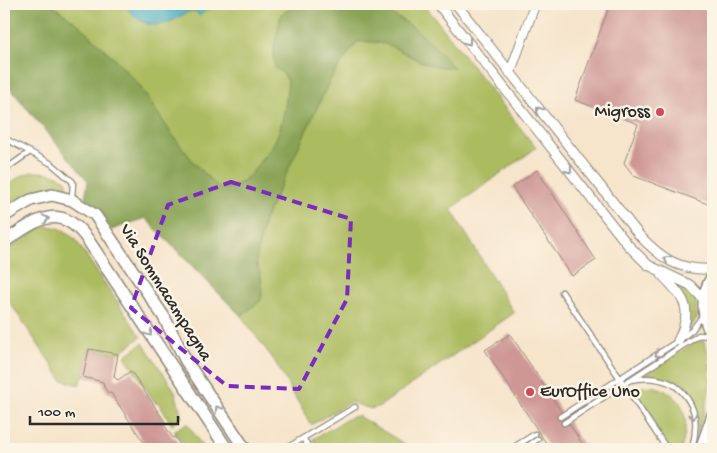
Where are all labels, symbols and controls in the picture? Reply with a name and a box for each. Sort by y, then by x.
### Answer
one-way arrow [463,36,471,45]
place label: Migross [594,102,651,123]
marker: Migross [654,106,666,118]
one-way arrow [536,107,544,116]
one-way arrow [563,164,571,173]
one-way arrow [41,214,50,224]
street label: Via Sommacampagna [114,220,216,366]
one-way arrow [663,256,672,266]
one-way arrow [143,328,153,337]
one-way arrow [655,347,664,357]
place label: EurOffice Uno [540,382,640,403]
marker: EurOffice Uno [524,386,536,398]
scale bar [30,393,178,425]
text: 100 m [37,404,76,422]
one-way arrow [215,405,224,414]
one-way arrow [687,411,698,420]

